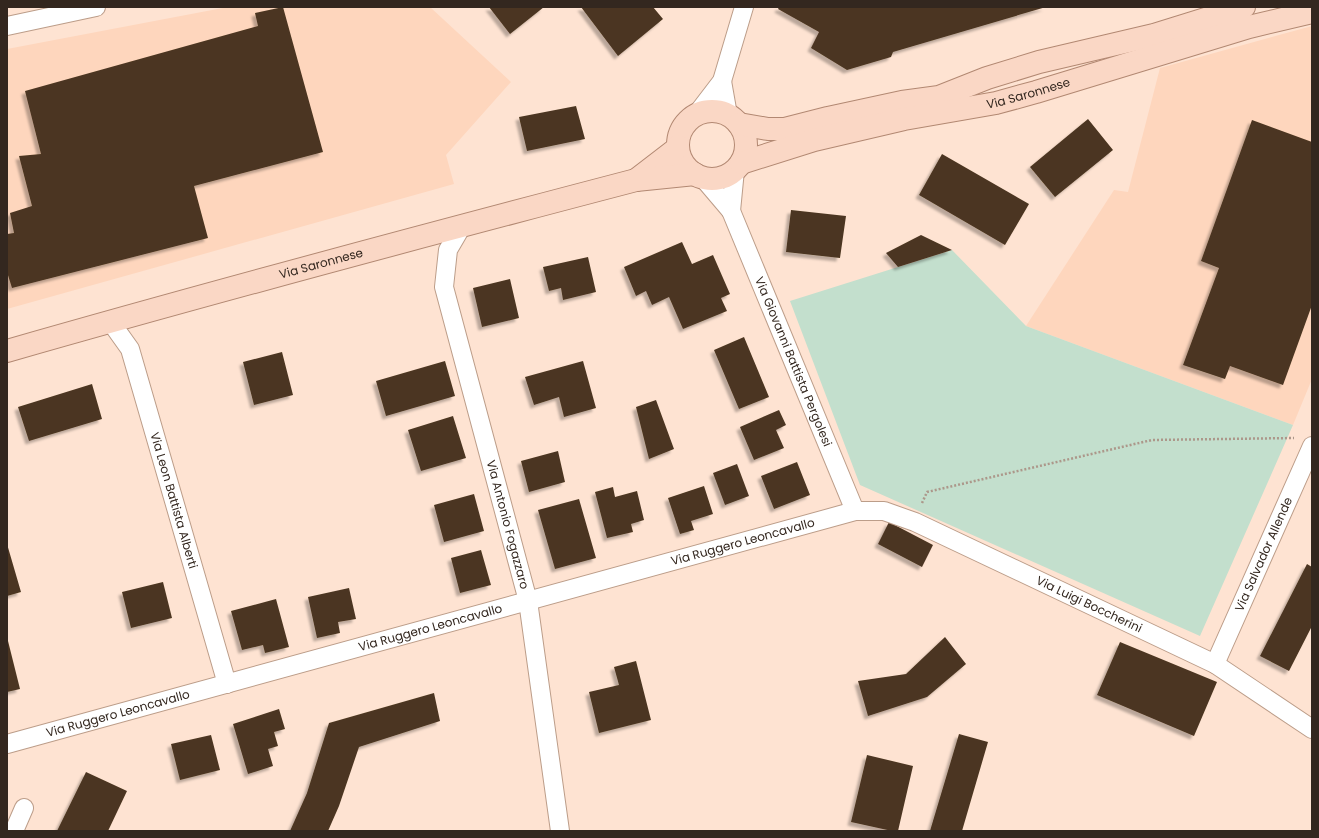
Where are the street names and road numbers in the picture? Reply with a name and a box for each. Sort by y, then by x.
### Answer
street label: Via Saronnese [985,73,1072,113]
street label: Via Saronnese [277,244,365,283]
street label: Via Giovanni Battista Pergolesi [751,274,836,449]
street label: Via Leon Battista Alberti [147,430,202,570]
street label: Via Antonio Fogazzaro [483,458,534,591]
street label: Via Salvador Allende [1230,494,1296,614]
street label: Via Ruggero Leoncavallo [669,513,817,569]
street label: Via Luigi Boccherini [1034,572,1145,636]
street label: Via Ruggero Leoncavallo [356,599,504,655]
street label: Via Ruggero Leoncavallo [44,685,192,741]

